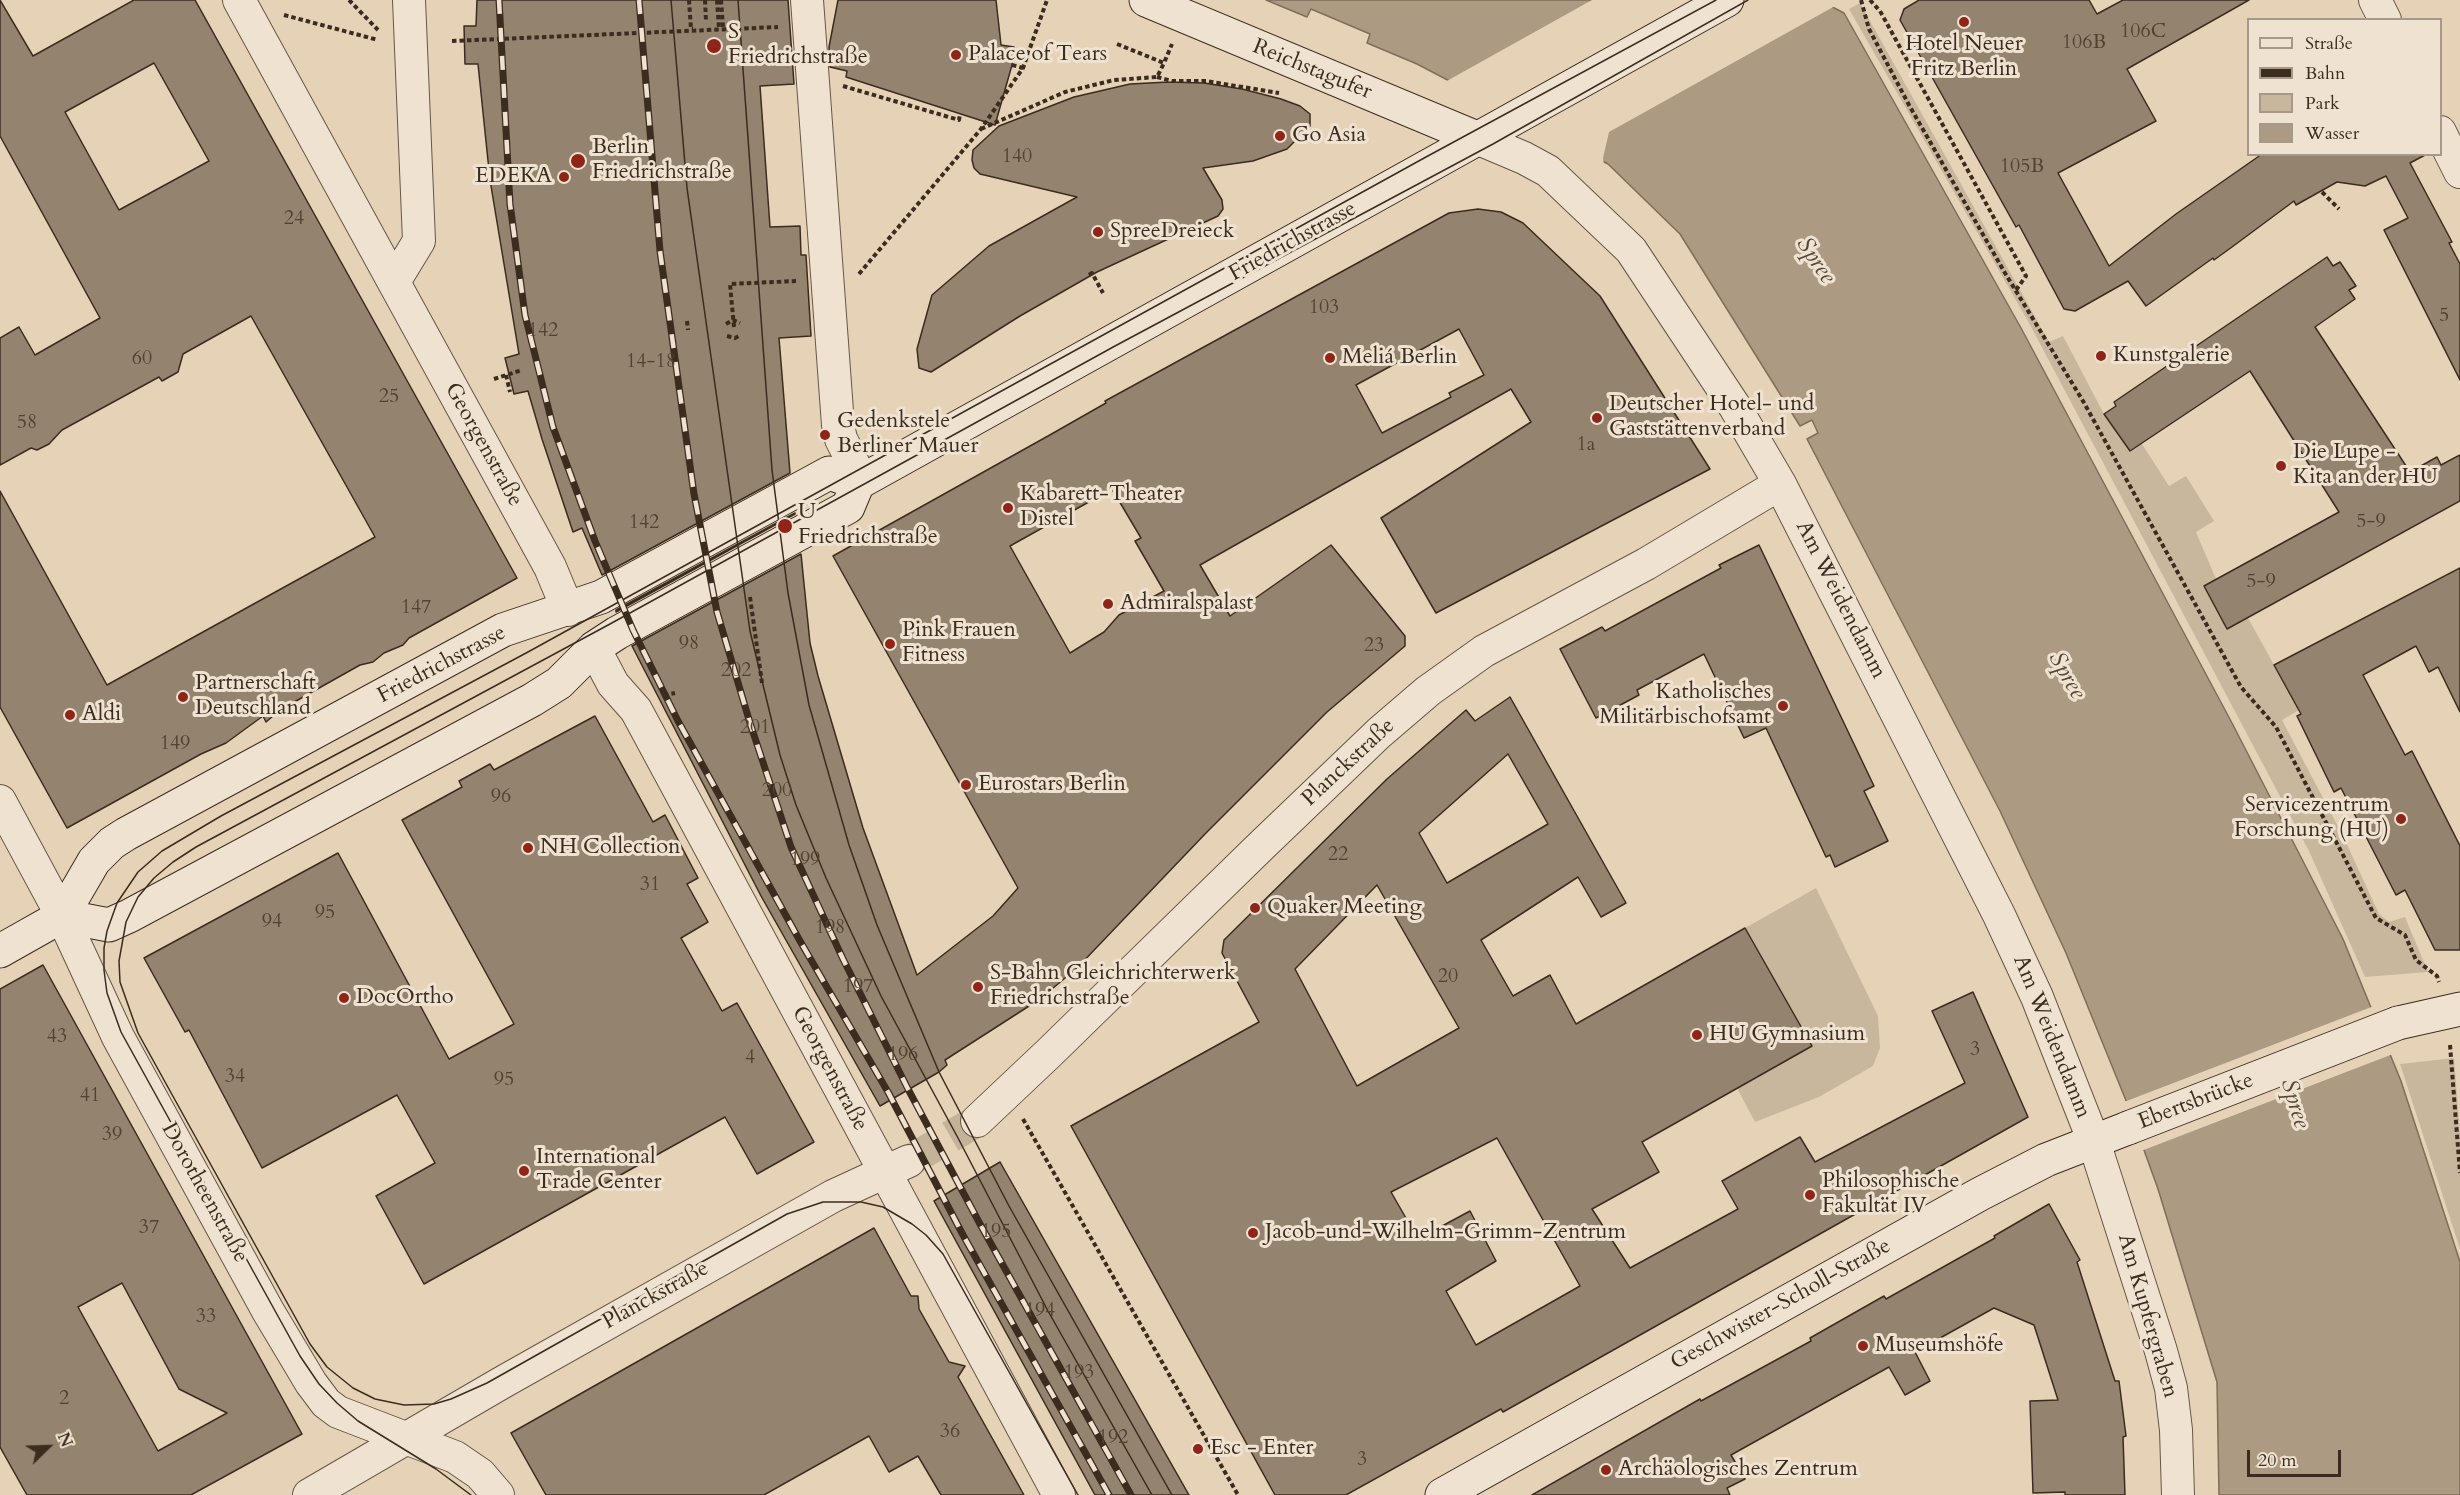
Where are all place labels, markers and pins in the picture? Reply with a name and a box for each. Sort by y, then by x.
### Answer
marker: Hotel Neuer Fritz Berlin [1957,15,1971,29]
place label: S Friedrichstraße [728,20,868,72]
place label: Hotel Neuer Fritz Berlin [1905,32,2023,84]
marker: S Friedrichstraße [705,37,723,55]
place label: Palace of Tears [968,42,1107,68]
marker: Palace of Tears [949,48,963,62]
place label: Go Asia [1292,123,1366,149]
marker: Go Asia [1273,129,1287,143]
place label: Berlin Friedrichstraße [592,135,732,186]
marker: Berlin Friedrichstraße [569,152,587,170]
place label: EDEKA [475,164,552,190]
marker: EDEKA [557,170,571,184]
place label: SpreeDreieck [1110,219,1235,245]
marker: SpreeDreieck [1091,225,1105,239]
place label: Kunstgalerie [2113,343,2230,369]
place label: Meliá Berlin [1342,345,1457,371]
marker: Kunstgalerie [2094,349,2108,363]
marker: Meliá Berlin [1323,351,1337,365]
place label: Deutscher Hotel- und Gaststättenverband [1609,392,1814,444]
place label: Gedenkstele Berliner Mauer [837,409,978,460]
marker: Deutscher Hotel- und Gaststättenverband [1590,411,1604,425]
marker: Gedenkstele Berliner Mauer [818,428,832,442]
place label: Die Lupe - Kita an der HU [2293,440,2438,492]
marker: Die Lupe - Kita an der HU [2274,459,2288,473]
place label: Kabarett-Theater Distel [1020,482,1182,534]
place label: U Friedrichstraße [798,500,938,552]
marker: Kabarett-Theater Distel [1001,501,1015,515]
marker: U Friedrichstraße [776,517,794,535]
place label: Admiralspalast [1120,591,1253,617]
marker: Admiralspalast [1101,597,1115,611]
place label: Pink Frauen Fitness [902,618,1016,670]
marker: Pink Frauen Fitness [883,637,897,651]
place label: Partnerschaft Deutschland [195,671,316,722]
place label: Katholisches Militärbischofsamt [1599,680,1771,732]
marker: Partnerschaft Deutschland [176,690,190,704]
marker: Katholisches Militärbischofsamt [1776,699,1790,713]
place label: Aldi [82,702,121,728]
marker: Aldi [63,708,77,722]
place label: Eurostars Berlin [978,772,1126,798]
marker: Eurostars Berlin [959,778,973,792]
place label: Servicezentrum Forschung (HU) [2234,793,2389,844]
marker: Servicezentrum Forschung (HU) [2394,812,2408,826]
place label: NH Collection [540,835,681,861]
marker: NH Collection [521,841,535,855]
place label: Quaker Meeting [1267,895,1422,921]
marker: Quaker Meeting [1248,901,1262,915]
place label: S-Bahn Gleichrichterwerk Friedrichstraße [990,961,1236,1012]
marker: S-Bahn Gleichrichterwerk Friedrichstraße [971,980,985,994]
place label: DocOrtho [356,985,454,1011]
marker: DocOrtho [337,991,351,1005]
place label: HU Gymnasium [1709,1022,1865,1048]
marker: HU Gymnasium [1690,1028,1704,1042]
place label: International Trade Center [536,1145,662,1196]
marker: International Trade Center [517,1164,531,1178]
place label: Philosophische Fakultät IV [1822,1169,1959,1220]
marker: Philosophische Fakultät IV [1803,1188,1817,1202]
place label: Jacob-und-Wilhelm-Grimm-Zentrum [1265,1220,1626,1246]
marker: Jacob-und-Wilhelm-Grimm-Zentrum [1246,1226,1260,1240]
place label: Museumshöfe [1875,1333,2004,1359]
marker: Museumshöfe [1856,1339,1870,1353]
place label: Esc - Enter [1210,1436,1314,1462]
marker: Esc - Enter [1191,1442,1205,1456]
place label: Archäologisches Zentrum [1618,1457,1858,1483]
marker: Archäologisches Zentrum [1599,1463,1613,1477]

